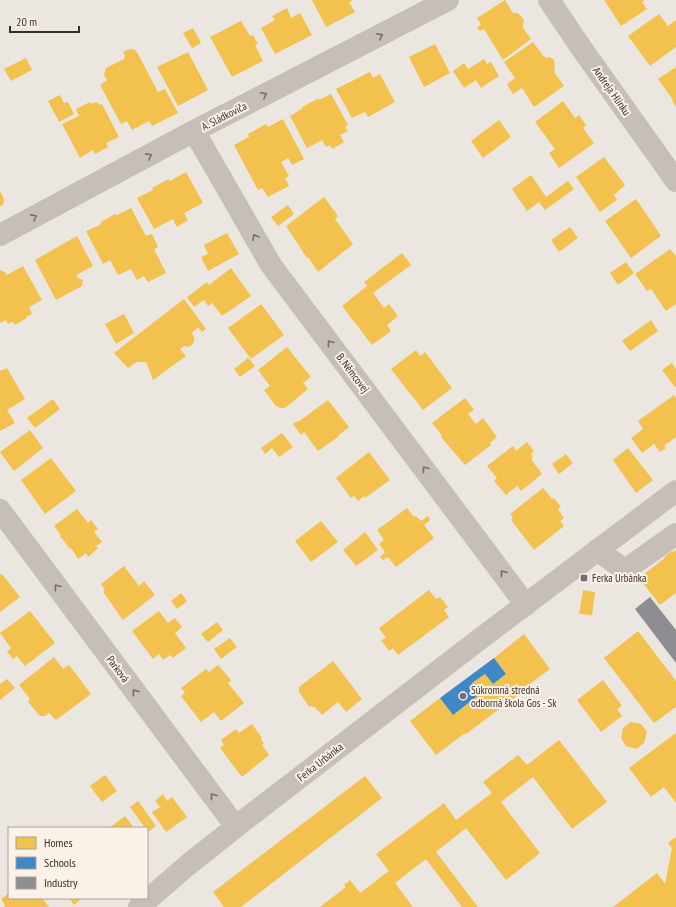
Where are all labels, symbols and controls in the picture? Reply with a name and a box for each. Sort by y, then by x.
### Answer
scale bar [10,8,79,34]
text: 20 m [16,14,37,29]
one-way arrow [375,33,383,40]
street label: Andreja Hlinku [590,64,634,118]
one-way arrow [260,93,268,100]
street label: A. Sládkoviča [199,99,249,133]
one-way arrow [145,153,152,160]
one-way arrow [30,214,38,222]
one-way arrow [253,234,260,241]
one-way arrow [328,340,335,347]
street label: B. Němcovej [334,350,372,396]
one-way arrow [422,467,429,474]
one-way arrow [500,571,507,578]
place label: Ferka Urbánka [592,571,647,585]
marker: Ferka Urbánka [579,573,589,583]
one-way arrow [55,585,62,592]
street label: Parková [104,653,132,685]
place label: Súkromná stredná odborná škola Gos - Sk [471,683,557,710]
one-way arrow [133,689,140,696]
marker: Súkromná stredná odborná škola Gos - Sk [458,691,468,701]
street label: Ferka Urbánka [294,740,346,784]
one-way arrow [210,793,217,800]
legend [8,827,148,899]
text: Homes [44,835,72,850]
text: Schools [44,855,76,870]
text: Industry [44,875,78,890]

